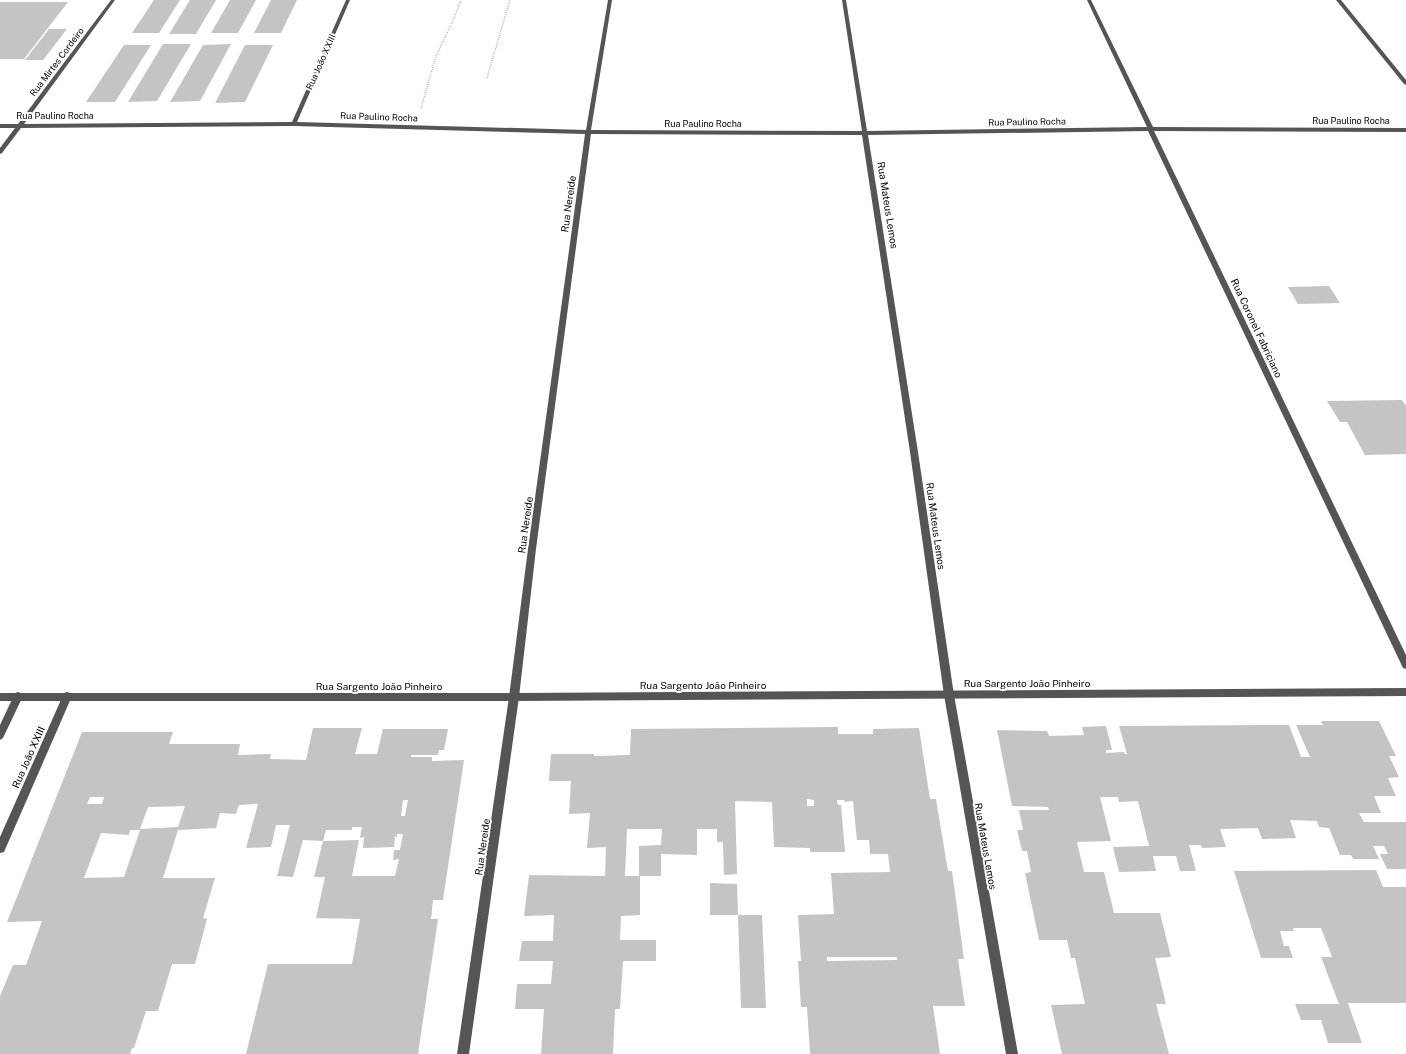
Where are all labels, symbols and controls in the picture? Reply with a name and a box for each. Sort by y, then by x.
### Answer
street label: Rua Mirtes Cordeiro [27,25,86,98]
street label: Rua João XXIII [303,32,338,91]
street label: Rua Paulino Rocha [16,110,94,121]
street label: Rua Paulino Rocha [340,110,418,123]
street label: Rua Paulino Rocha [988,115,1066,128]
street label: Rua Paulino Rocha [1312,115,1390,126]
street label: Rua Paulino Rocha [664,118,742,129]
street label: Rua Mateus Lemos [875,161,901,249]
street label: Rua Nereide [558,175,578,233]
street label: Rua Coronel Fabriciano [1229,277,1285,380]
street label: Rua Mateus Lemos [924,482,948,570]
street label: Rua Nereide [515,496,535,554]
street label: Rua Sargento João Pinheiro [964,677,1091,689]
street label: Rua Sargento João Pinheiro [640,679,767,691]
street label: Rua Sargento João Pinheiro [316,680,443,692]
street label: Rua João XXIII [9,724,47,790]
street label: Rua Mateus Lemos [972,802,1000,890]
street label: Rua Nereide [472,818,492,876]

